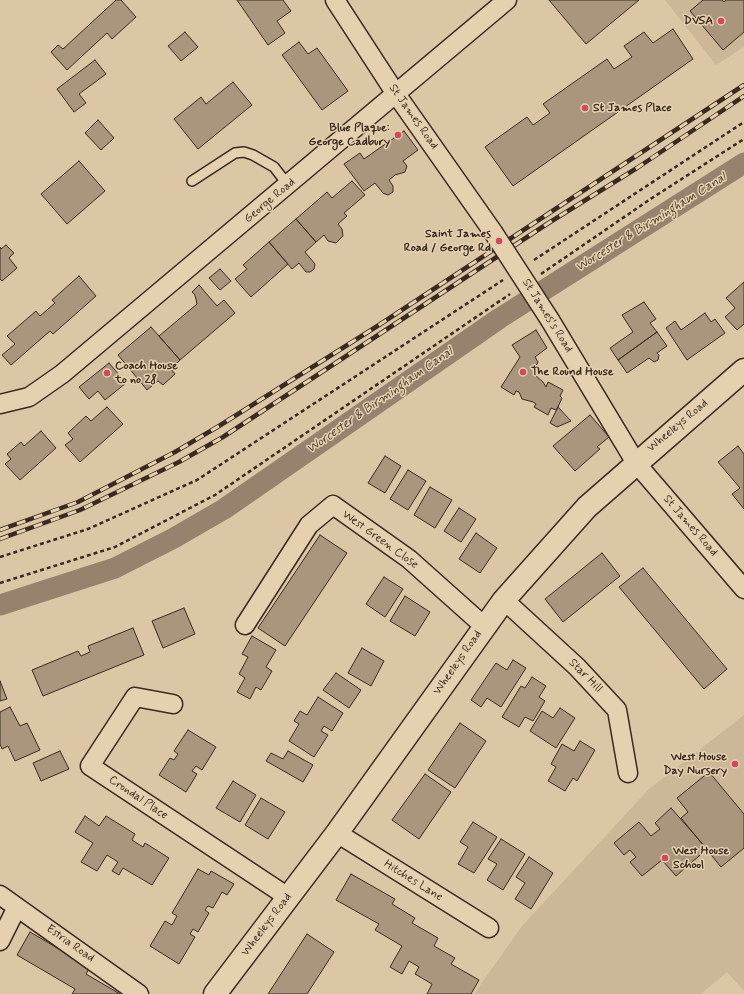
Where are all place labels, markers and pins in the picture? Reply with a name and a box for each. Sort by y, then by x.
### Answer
place label: DVSA [683,14,713,28]
marker: DVSA [716,16,726,26]
place label: St James Place [593,101,672,115]
marker: St James Place [580,103,590,113]
place label: Blue Plaque: George Cadbury [309,121,390,149]
marker: Blue Plaque: George Cadbury [393,130,403,140]
place label: Saint James Road / George Rd [404,227,491,255]
marker: Saint James Road / George Rd [494,236,504,246]
place label: Coach House to no 28 [115,359,178,387]
place label: The Round House [531,365,614,379]
marker: The Round House [518,367,528,377]
marker: Coach House to no 28 [102,368,112,378]
place label: West House Day Nursery [663,750,727,778]
marker: West House Day Nursery [730,759,740,769]
place label: West House School [673,844,729,872]
marker: West House School [660,853,670,863]

